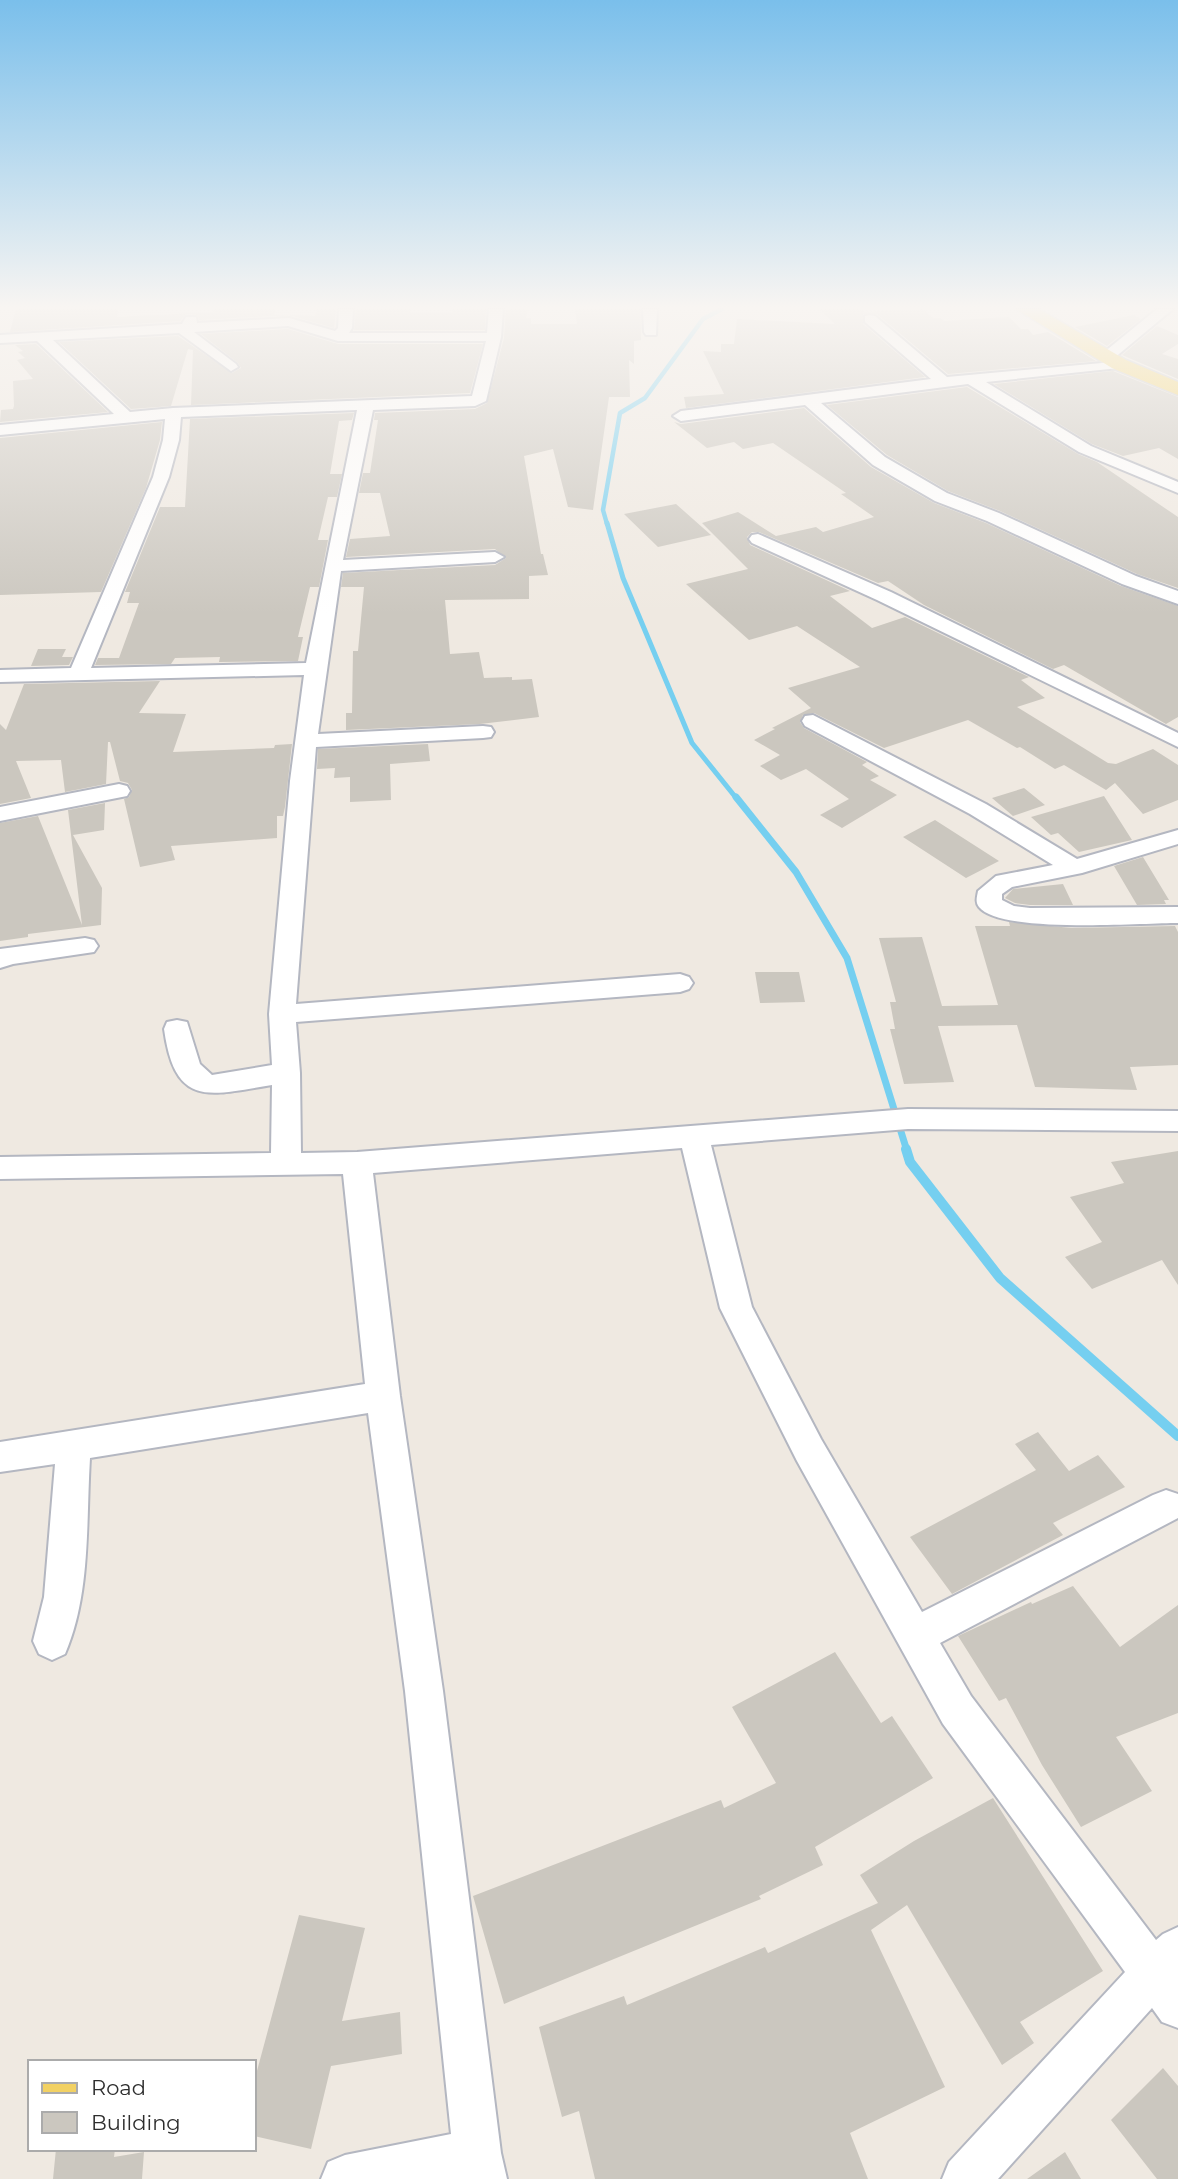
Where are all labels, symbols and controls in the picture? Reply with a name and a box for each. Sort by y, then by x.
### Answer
legend [28,2060,256,2151]
text: Road [91,2075,146,2100]
text: Building [91,2110,181,2135]

